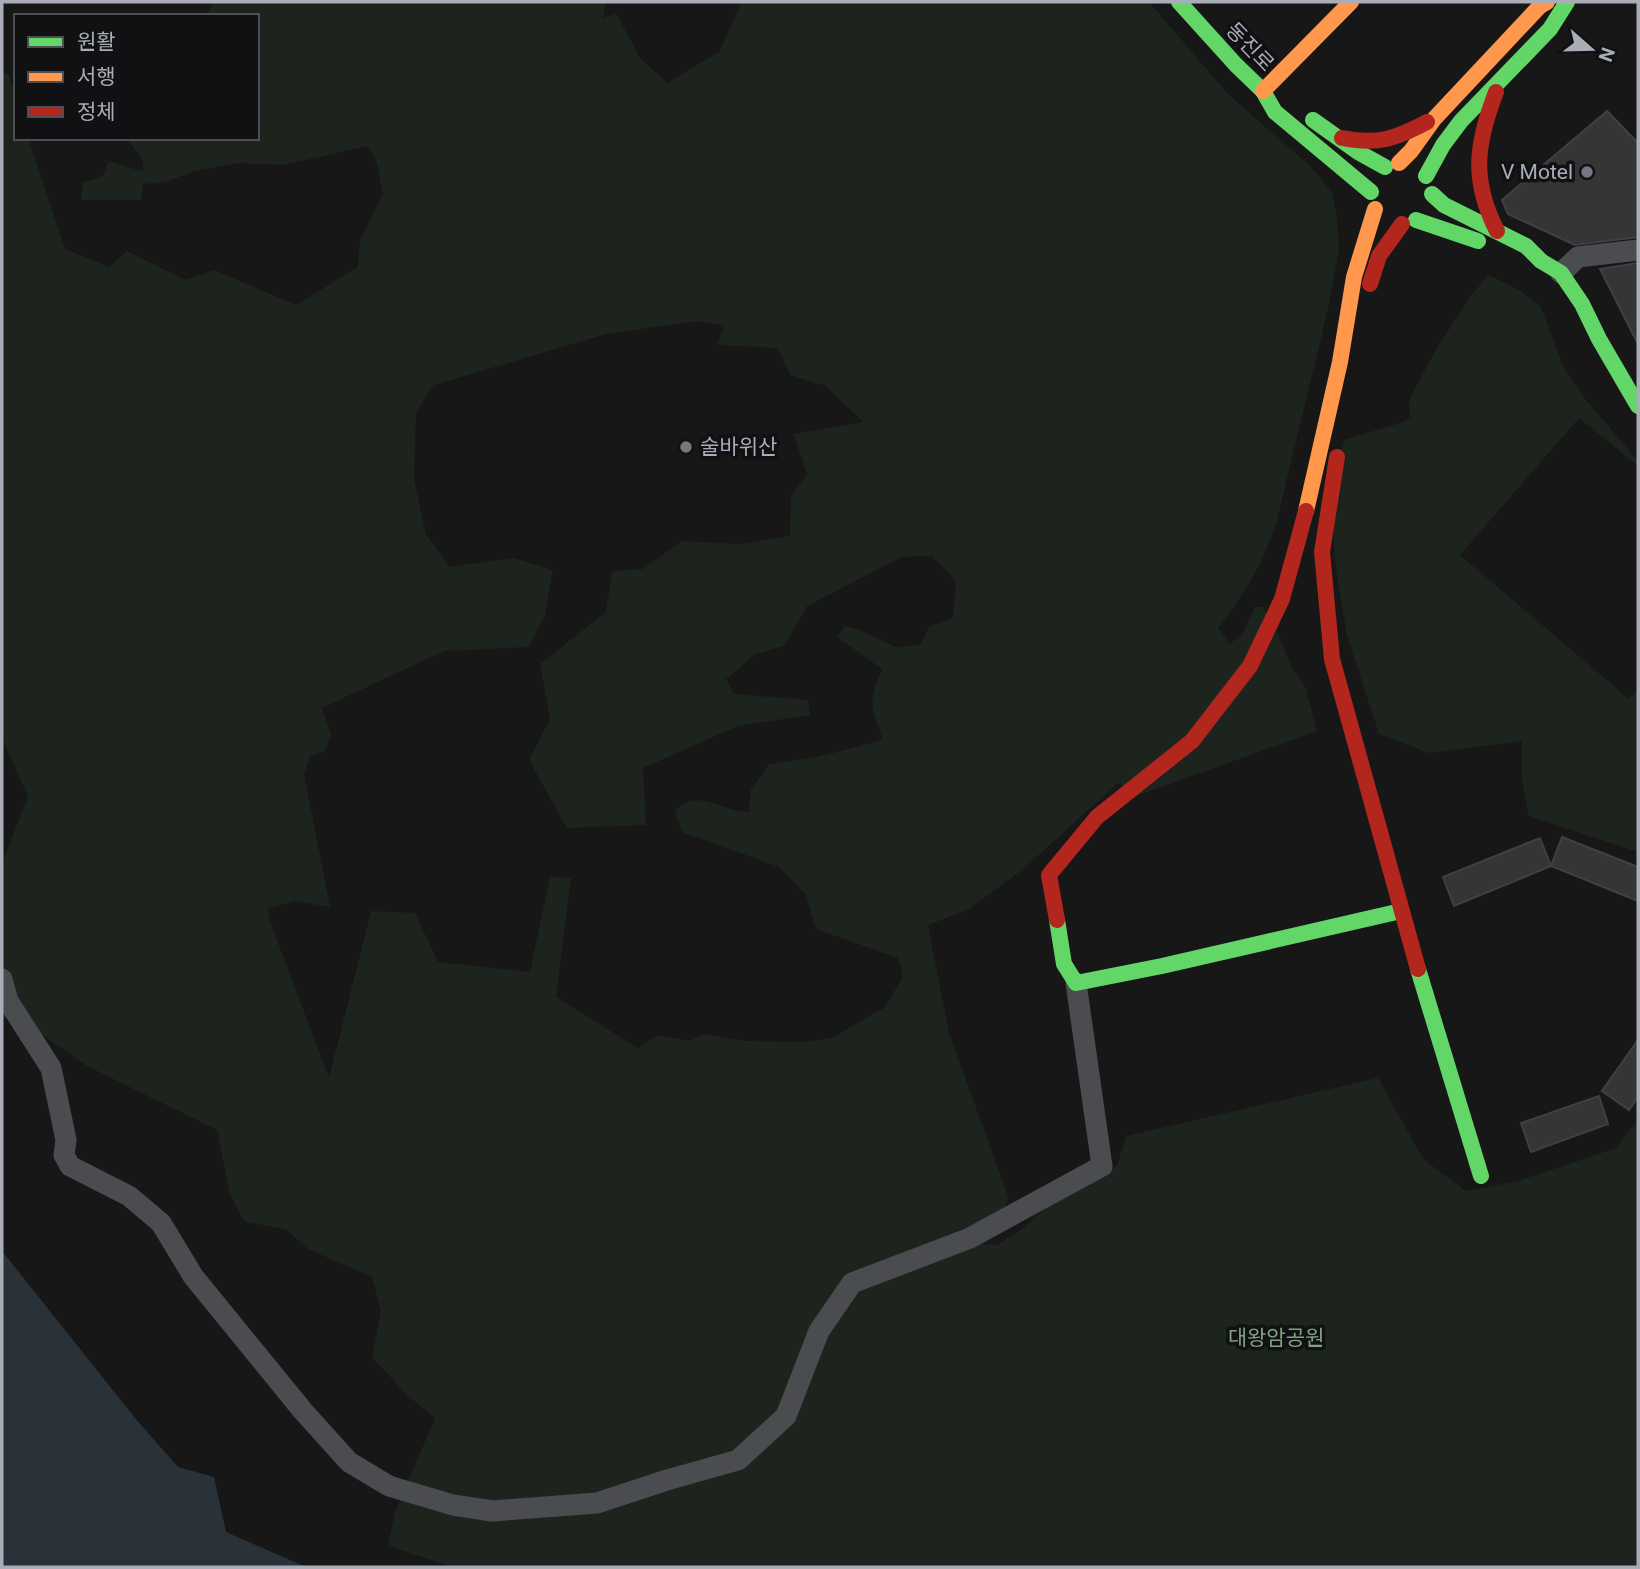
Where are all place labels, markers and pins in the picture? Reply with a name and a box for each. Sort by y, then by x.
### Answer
place label: V Motel [1501,160,1573,184]
marker: V Motel [1579,164,1595,180]
place label: 술바위산 [700,435,777,459]
marker: 술바위산 [678,439,694,455]

